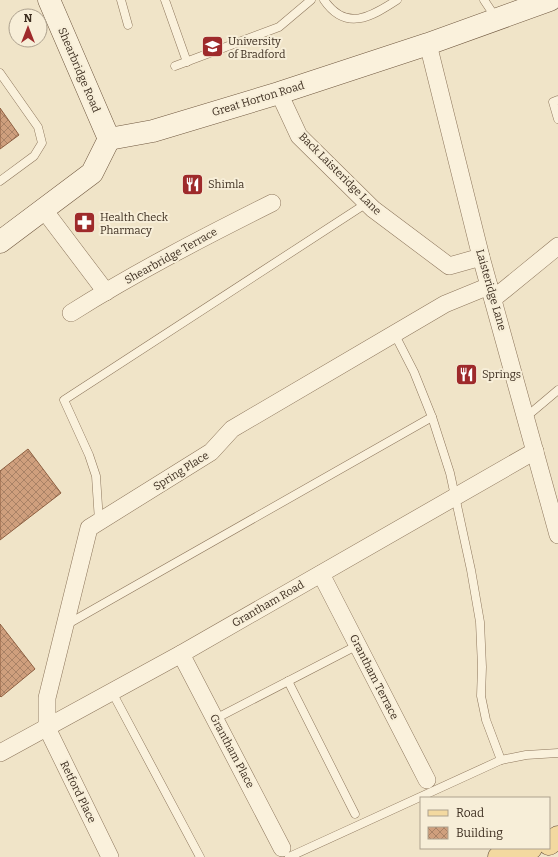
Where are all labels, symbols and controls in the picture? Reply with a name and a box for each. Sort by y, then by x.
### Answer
north arrow [8,8,48,48]
text: N [24,12,33,25]
street label: Shearbridge Road [55,26,103,115]
school or university icon: University of Bradford [199,34,225,60]
place label: University of Bradford [228,35,286,61]
street label: Great Horton Road [210,79,306,119]
street label: Back Laisteridge Lane [296,130,384,218]
restaurant icon: Shimla [179,171,205,197]
place label: Shimla [208,178,244,191]
pharmacy icon: Health Check Pharmacy [72,210,98,236]
place label: Health Check Pharmacy [100,211,169,237]
street label: Shearbridge Terrace [122,225,220,287]
street label: Laisteridge Lane [473,248,509,332]
restaurant icon: Springs [454,361,480,387]
place label: Springs [482,368,521,381]
street label: Spring Place [151,449,211,493]
street label: Grantham Road [230,578,307,630]
street label: Grantham Terrace [347,632,401,722]
street label: Grantham Place [207,712,257,790]
street label: Retford Place [57,759,99,825]
legend [420,797,550,849]
text: Road [456,806,484,820]
text: Building [456,826,503,840]

